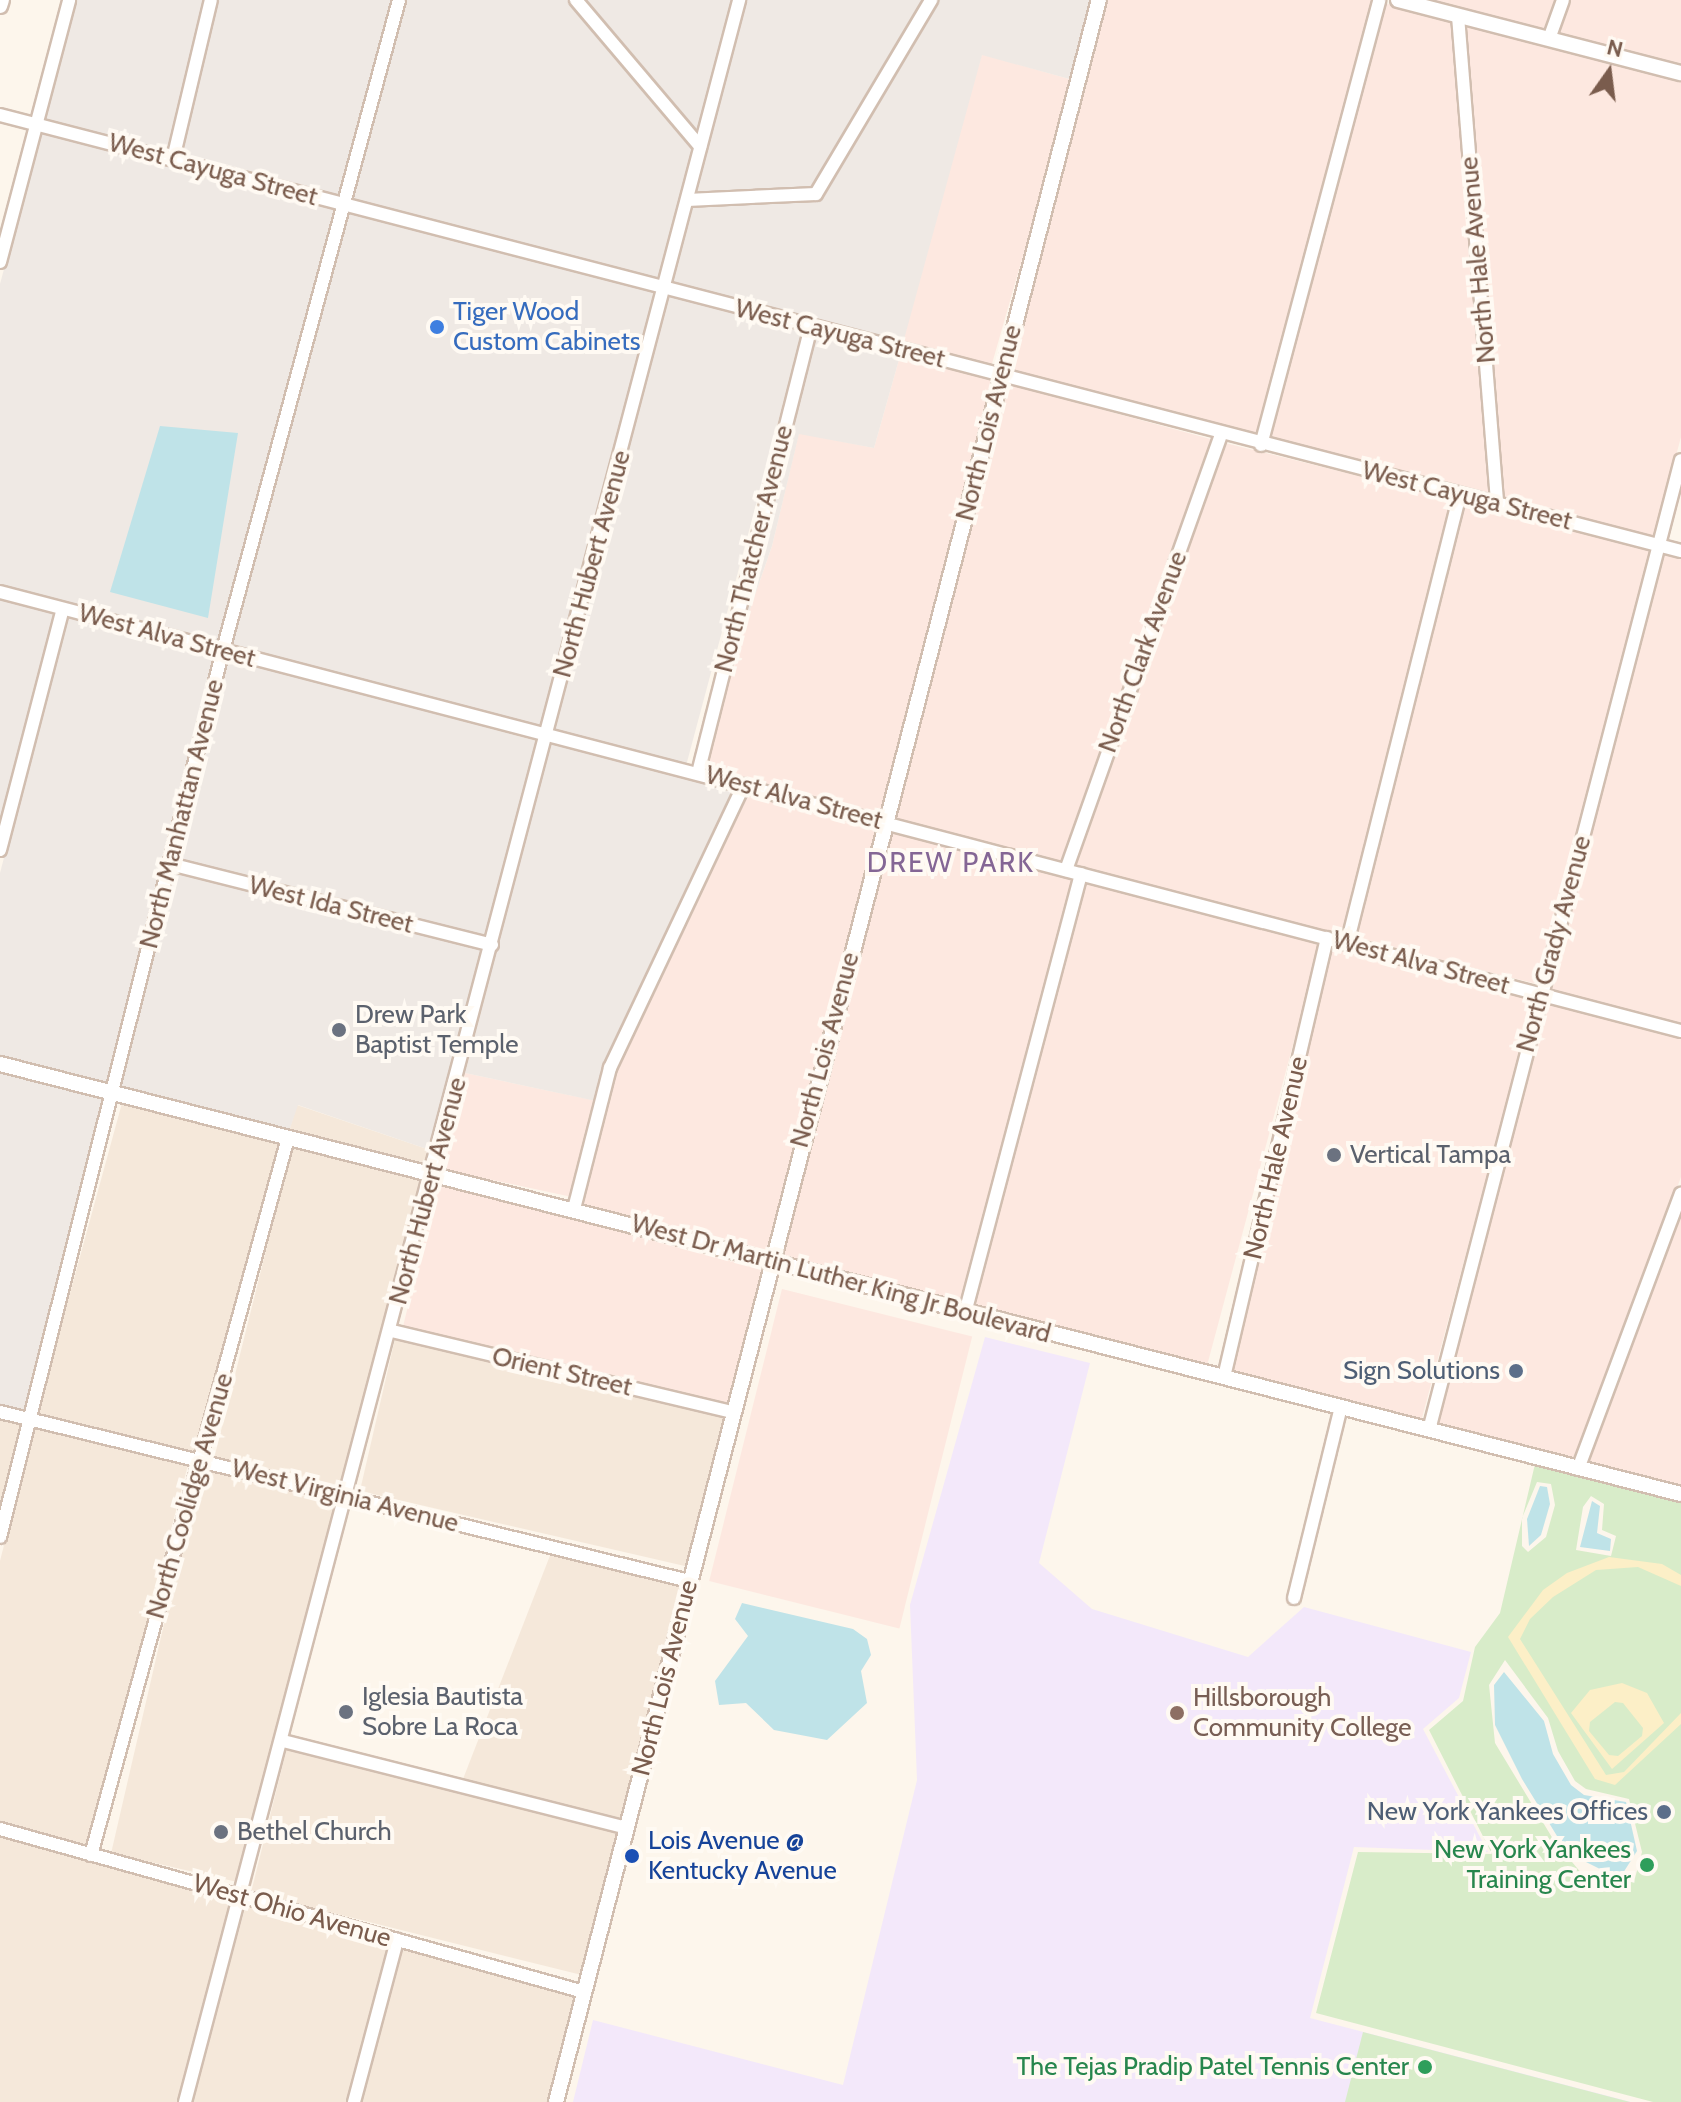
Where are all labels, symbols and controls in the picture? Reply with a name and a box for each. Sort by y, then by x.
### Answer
north arrow [1569,32,1649,112]
text: N [1604,33,1626,63]
street label: West Cayuga Street [105,127,321,213]
street label: North Hale Avenue [1453,155,1503,365]
street label: West Cayuga Street [732,293,948,375]
place label: Tiger Wood Custom Cabinets [453,296,640,358]
marker: Tiger Wood Custom Cabinets [428,318,446,336]
street label: North Lois Avenue [950,322,1028,524]
street label: North Thatcher Avenue [708,422,800,676]
street label: North Hubert Avenue [547,447,637,681]
street label: West Cayuga Street [1359,455,1575,537]
street label: North Clark Avenue [1092,547,1194,757]
street label: West Alva Street [75,597,259,675]
street label: North Manhattan Avenue [133,676,231,952]
street label: West Alva Street [702,759,886,837]
street label: North Grady Avenue [1510,832,1598,1056]
district label: DREW PARK [867,845,1035,879]
street label: West Ida Street [246,870,416,940]
street label: West Alva Street [1329,924,1513,1002]
street label: North Lois Avenue [784,949,866,1151]
place label: Drew Park Baptist Temple [355,999,519,1060]
marker: Drew Park Baptist Temple [330,1021,348,1039]
street label: North Hale Avenue [1237,1053,1315,1263]
street label: North Hubert Avenue [383,1074,473,1308]
place label: Vertical Tampa [1350,1139,1511,1171]
marker: Vertical Tampa [1325,1146,1343,1164]
street label: West Dr Martin Luther King Jr Boulevard [628,1208,1054,1350]
street label: Orient Street [489,1341,635,1403]
place label: Sign Solutions [1343,1355,1500,1387]
marker: Sign Solutions [1507,1362,1525,1380]
street label: North Coolidge Avenue [140,1370,240,1622]
street label: West Virginia Avenue [228,1453,462,1539]
street label: North Lois Avenue [626,1577,704,1779]
place label: Iglesia Bautista Sobre La Roca [362,1681,523,1742]
place label: Hillsborough Community College [1193,1682,1412,1744]
marker: Iglesia Bautista Sobre La Roca [337,1703,355,1721]
marker: Hillsborough Community College [1168,1704,1186,1722]
place label: New York Yankees Offices [1367,1796,1648,1828]
marker: New York Yankees Offices [1655,1803,1673,1821]
place label: Bethel Church [237,1816,391,1848]
marker: Bethel Church [212,1823,230,1841]
place label: Lois Avenue @ Kentucky Avenue [648,1825,837,1886]
place label: New York Yankees Training Center [1434,1834,1631,1896]
marker: Lois Avenue @ Kentucky Avenue [623,1847,641,1865]
marker: New York Yankees Training Center [1638,1856,1656,1874]
street label: West Ohio Avenue [189,1868,395,1954]
place label: The Tejas Pradip Patel Tennis Center [1016,2051,1409,2083]
marker: The Tejas Pradip Patel Tennis Center [1416,2058,1434,2076]

